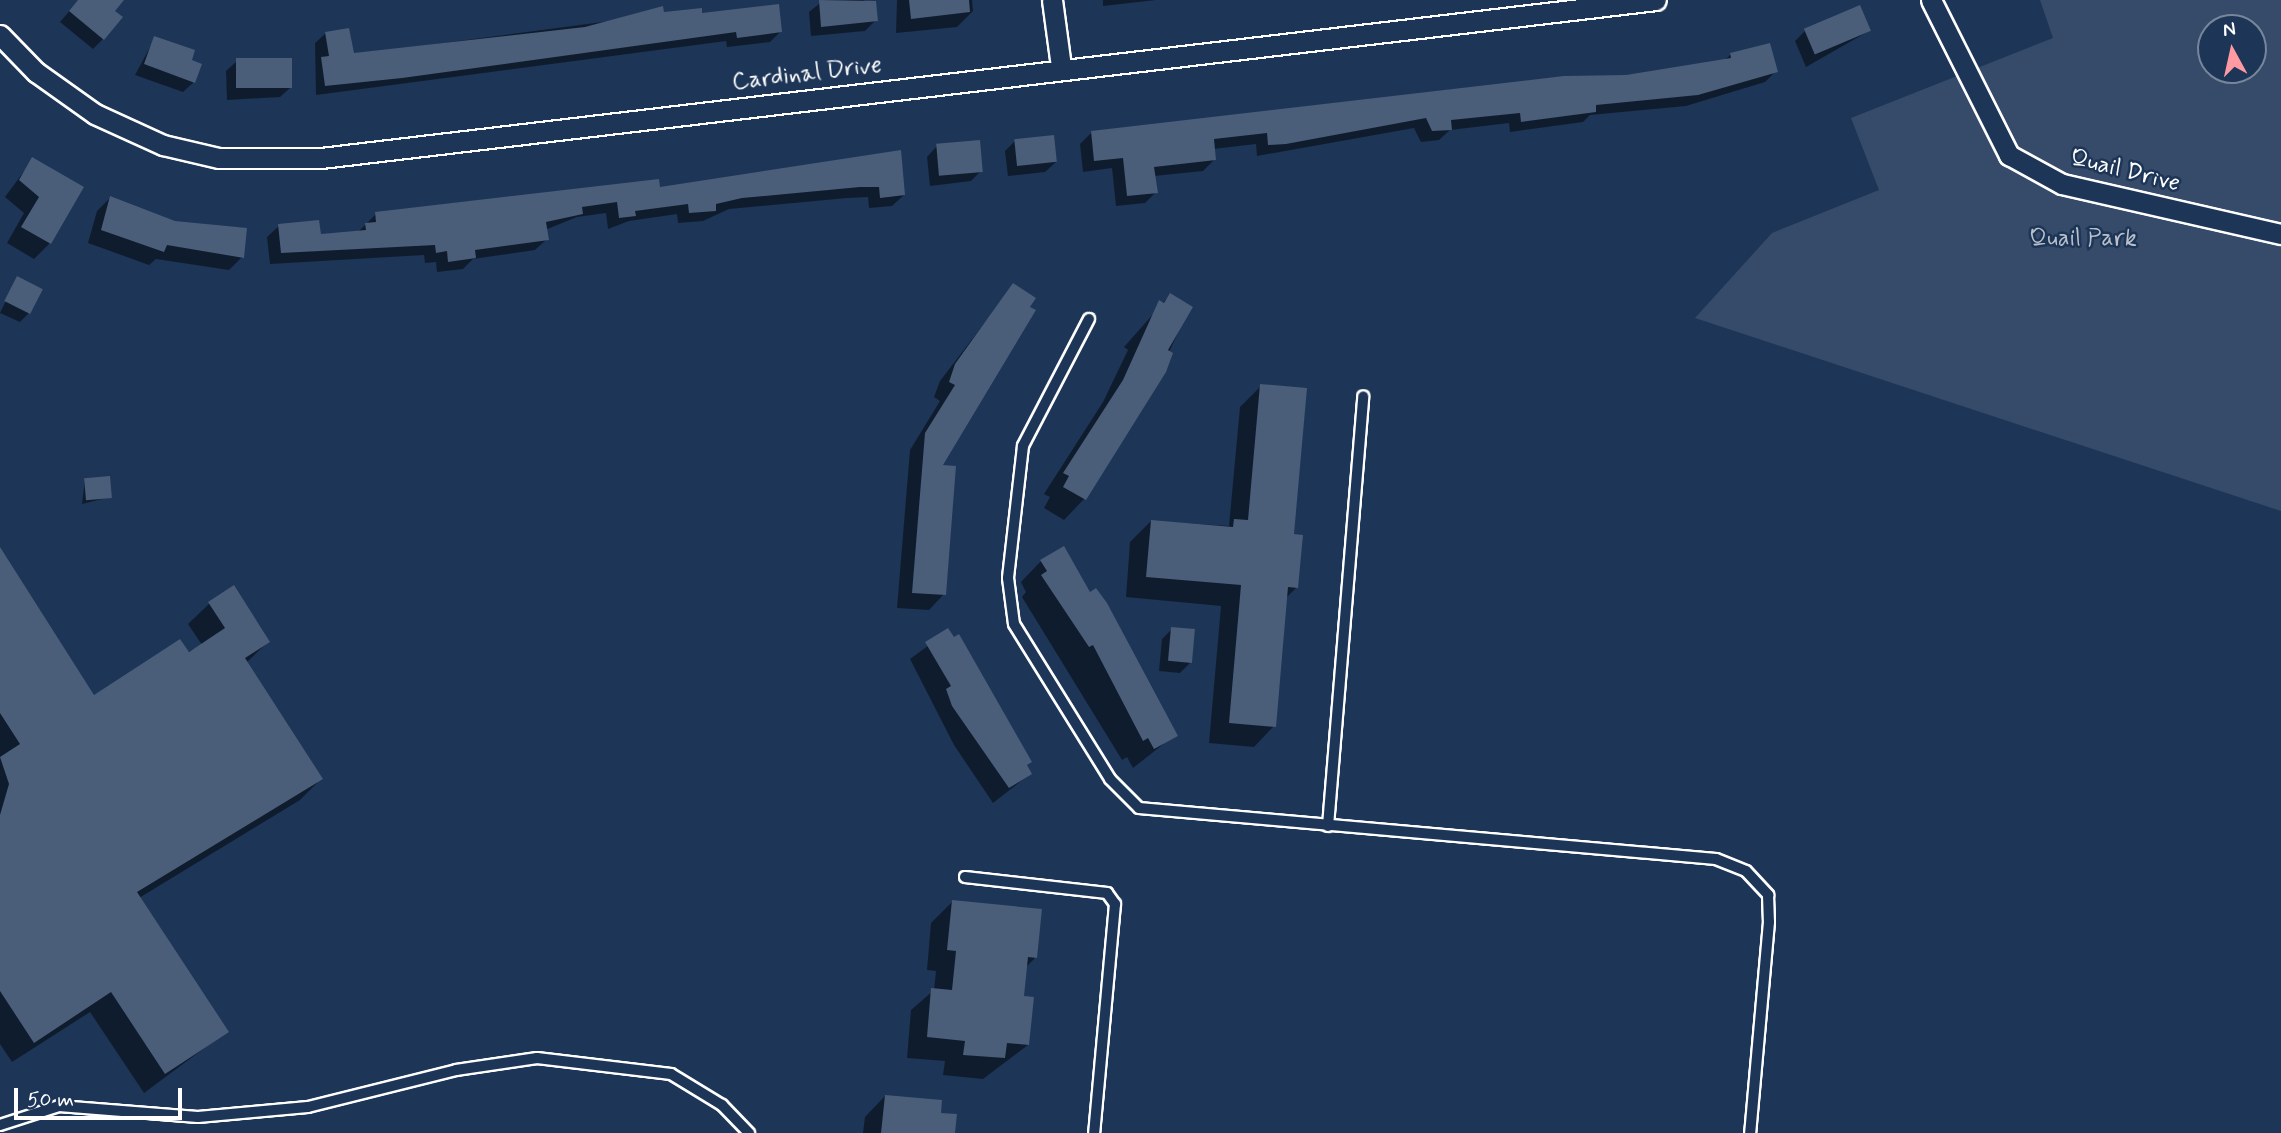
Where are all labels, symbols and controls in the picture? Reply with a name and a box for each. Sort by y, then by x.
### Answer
north arrow [2197,14,2267,84]
text: N [2221,16,2237,43]
street label: Cardinal Drive [732,51,882,97]
street label: Quail Drive [2068,144,2182,198]
park label: Quail Park [2030,225,2136,253]
scale bar [18,1074,186,1118]
text: 50 m [27,1086,74,1114]

